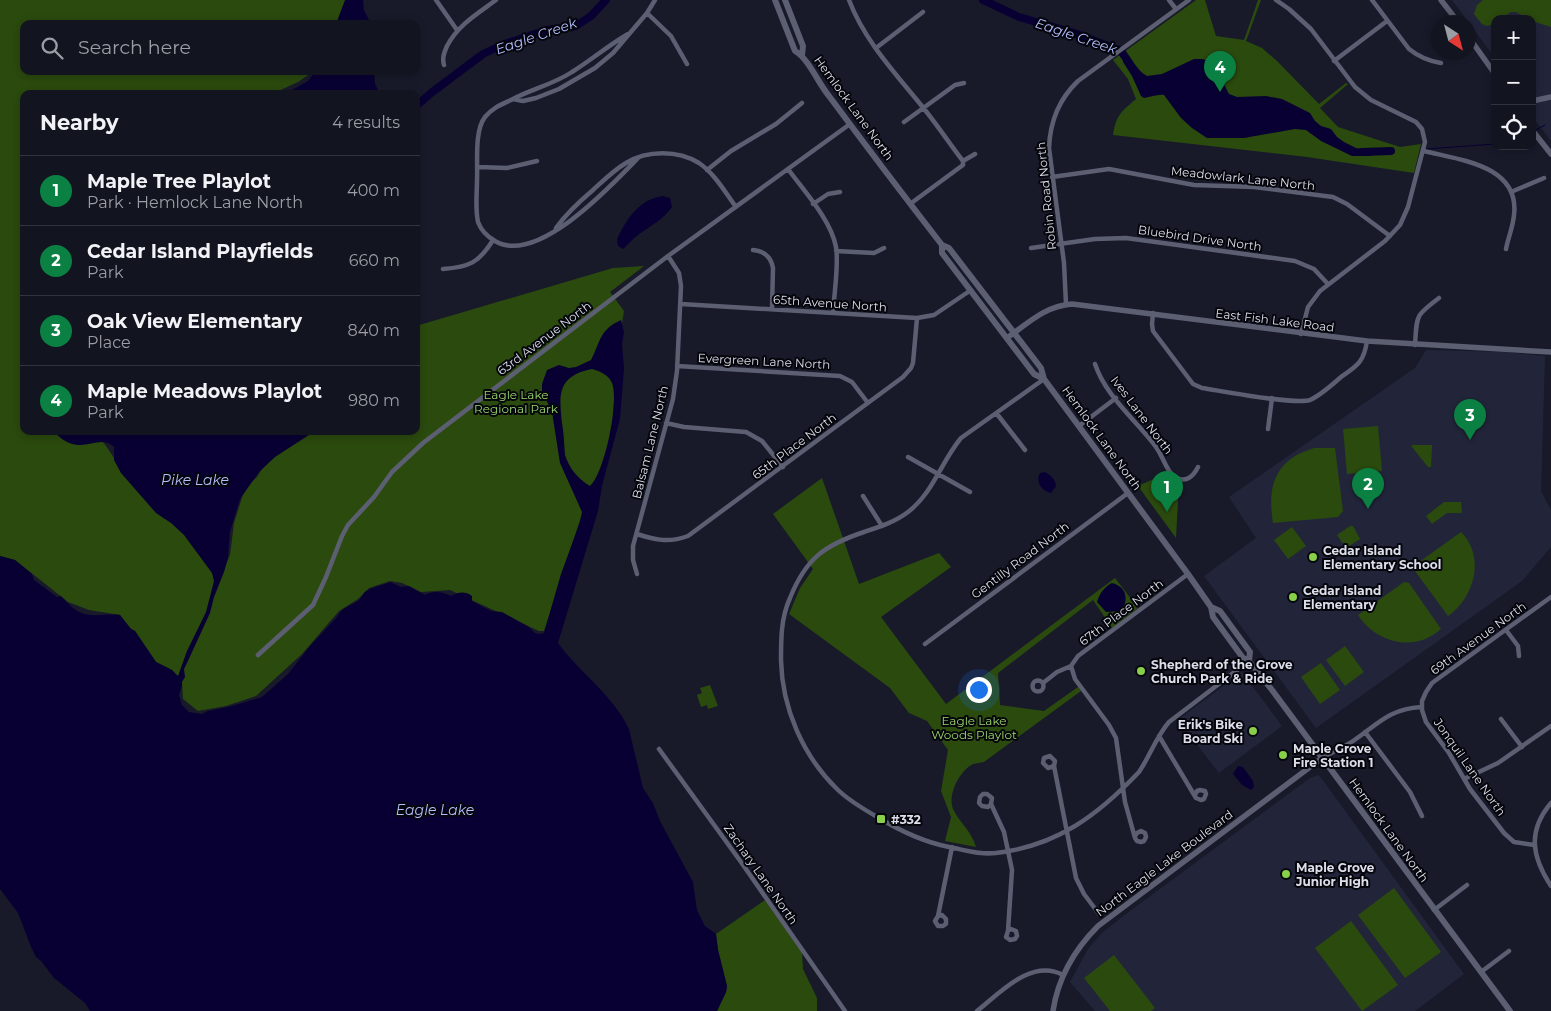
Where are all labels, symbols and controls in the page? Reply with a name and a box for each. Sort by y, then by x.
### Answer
water label: Eagle Creek [493,13,580,58]
water label: Eagle Creek [1033,14,1120,59]
north arrow [1431,15,1476,60]
map controls [1491,15,1536,150]
button: + [1491,15,1536,60]
search box [20,20,420,75]
icon: search [38,34,66,62]
text: Search here [78,36,191,59]
pin: 4 [1204,51,1236,92]
street label: Hemlock Lane North [811,53,897,163]
button: − [1491,60,1536,105]
button: locate [1491,105,1536,150]
text: Nearby [40,110,119,135]
text: 4 results [332,113,400,132]
street label: Robin Road North [1033,141,1059,251]
street label: Meadowlark Lane North [1170,163,1316,193]
text: Maple Tree Playlot [87,170,271,193]
text: 1 [53,181,59,200]
text: 400 m [347,181,400,200]
text: Park · Hemlock Lane North [87,193,303,212]
street label: Bluebird Drive North [1137,222,1263,254]
text: Cedar Island Playfields [87,240,313,263]
text: 2 [51,251,61,270]
text: 660 m [349,251,400,270]
text: Park [87,263,124,282]
street label: 65th Avenue North [773,292,887,314]
street label: 63rd Avenue North [494,298,594,378]
street label: East Fish Lake Road [1215,305,1335,335]
text: Oak View Elementary [87,310,302,333]
text: 3 [51,321,61,340]
text: 840 m [347,321,400,340]
text: Place [87,333,131,352]
street label: Evergreen Lane North [697,350,831,372]
street label: Ives Lane North [1108,373,1176,457]
text: Maple Meadows Playlot [87,380,322,403]
street label: Hemlock Lane North [1059,383,1145,493]
street label: Balsam Lane North [629,384,671,500]
park label: Eagle Lake Regional Park [474,387,559,416]
text: 4 [50,391,62,410]
text: 980 m [348,391,400,410]
pin: 3 [1454,399,1486,440]
text: Park [87,403,124,422]
street label: 65th Place North [749,409,839,483]
pin: 2 [1352,468,1384,509]
water label: Pike Lake [161,471,229,489]
pin: 1 [1151,471,1183,512]
street label: Gentilly Road North [968,518,1072,602]
place label: Cedar Island Elementary School [1323,543,1441,572]
marker: Cedar Island Elementary School [1307,551,1319,563]
street label: 67th Place North [1076,575,1166,649]
place label: Cedar Island Elementary [1303,583,1381,612]
marker: Cedar Island Elementary [1287,591,1299,603]
street label: 69th Avenue North [1427,598,1529,678]
place label: Shepherd of the Grove Church Park & Ride [1151,657,1293,686]
marker: Shepherd of the Grove Church Park & Ride [1135,665,1147,677]
your location [966,677,992,703]
park label: Eagle Lake Woods Playlot [931,713,1017,742]
street label: Jonquil Lane North [1430,715,1509,819]
place label: Erik's Bike Board Ski [1178,717,1243,746]
marker: Erik's Bike Board Ski [1247,725,1259,737]
place label: Maple Grove Fire Station 1 [1293,741,1373,770]
marker: Maple Grove Fire Station 1 [1277,749,1289,761]
street label: Hemlock Lane North [1346,775,1432,885]
water label: Eagle Lake [396,801,474,819]
street label: North Eagle Lake Boulevard [1092,807,1236,919]
place label: #332 [891,812,921,827]
marker: #332 [875,813,887,825]
street label: Zachary Lane North [721,821,801,927]
place label: Maple Grove Junior High [1295,860,1375,889]
marker: Maple Grove Junior High [1280,868,1292,880]

